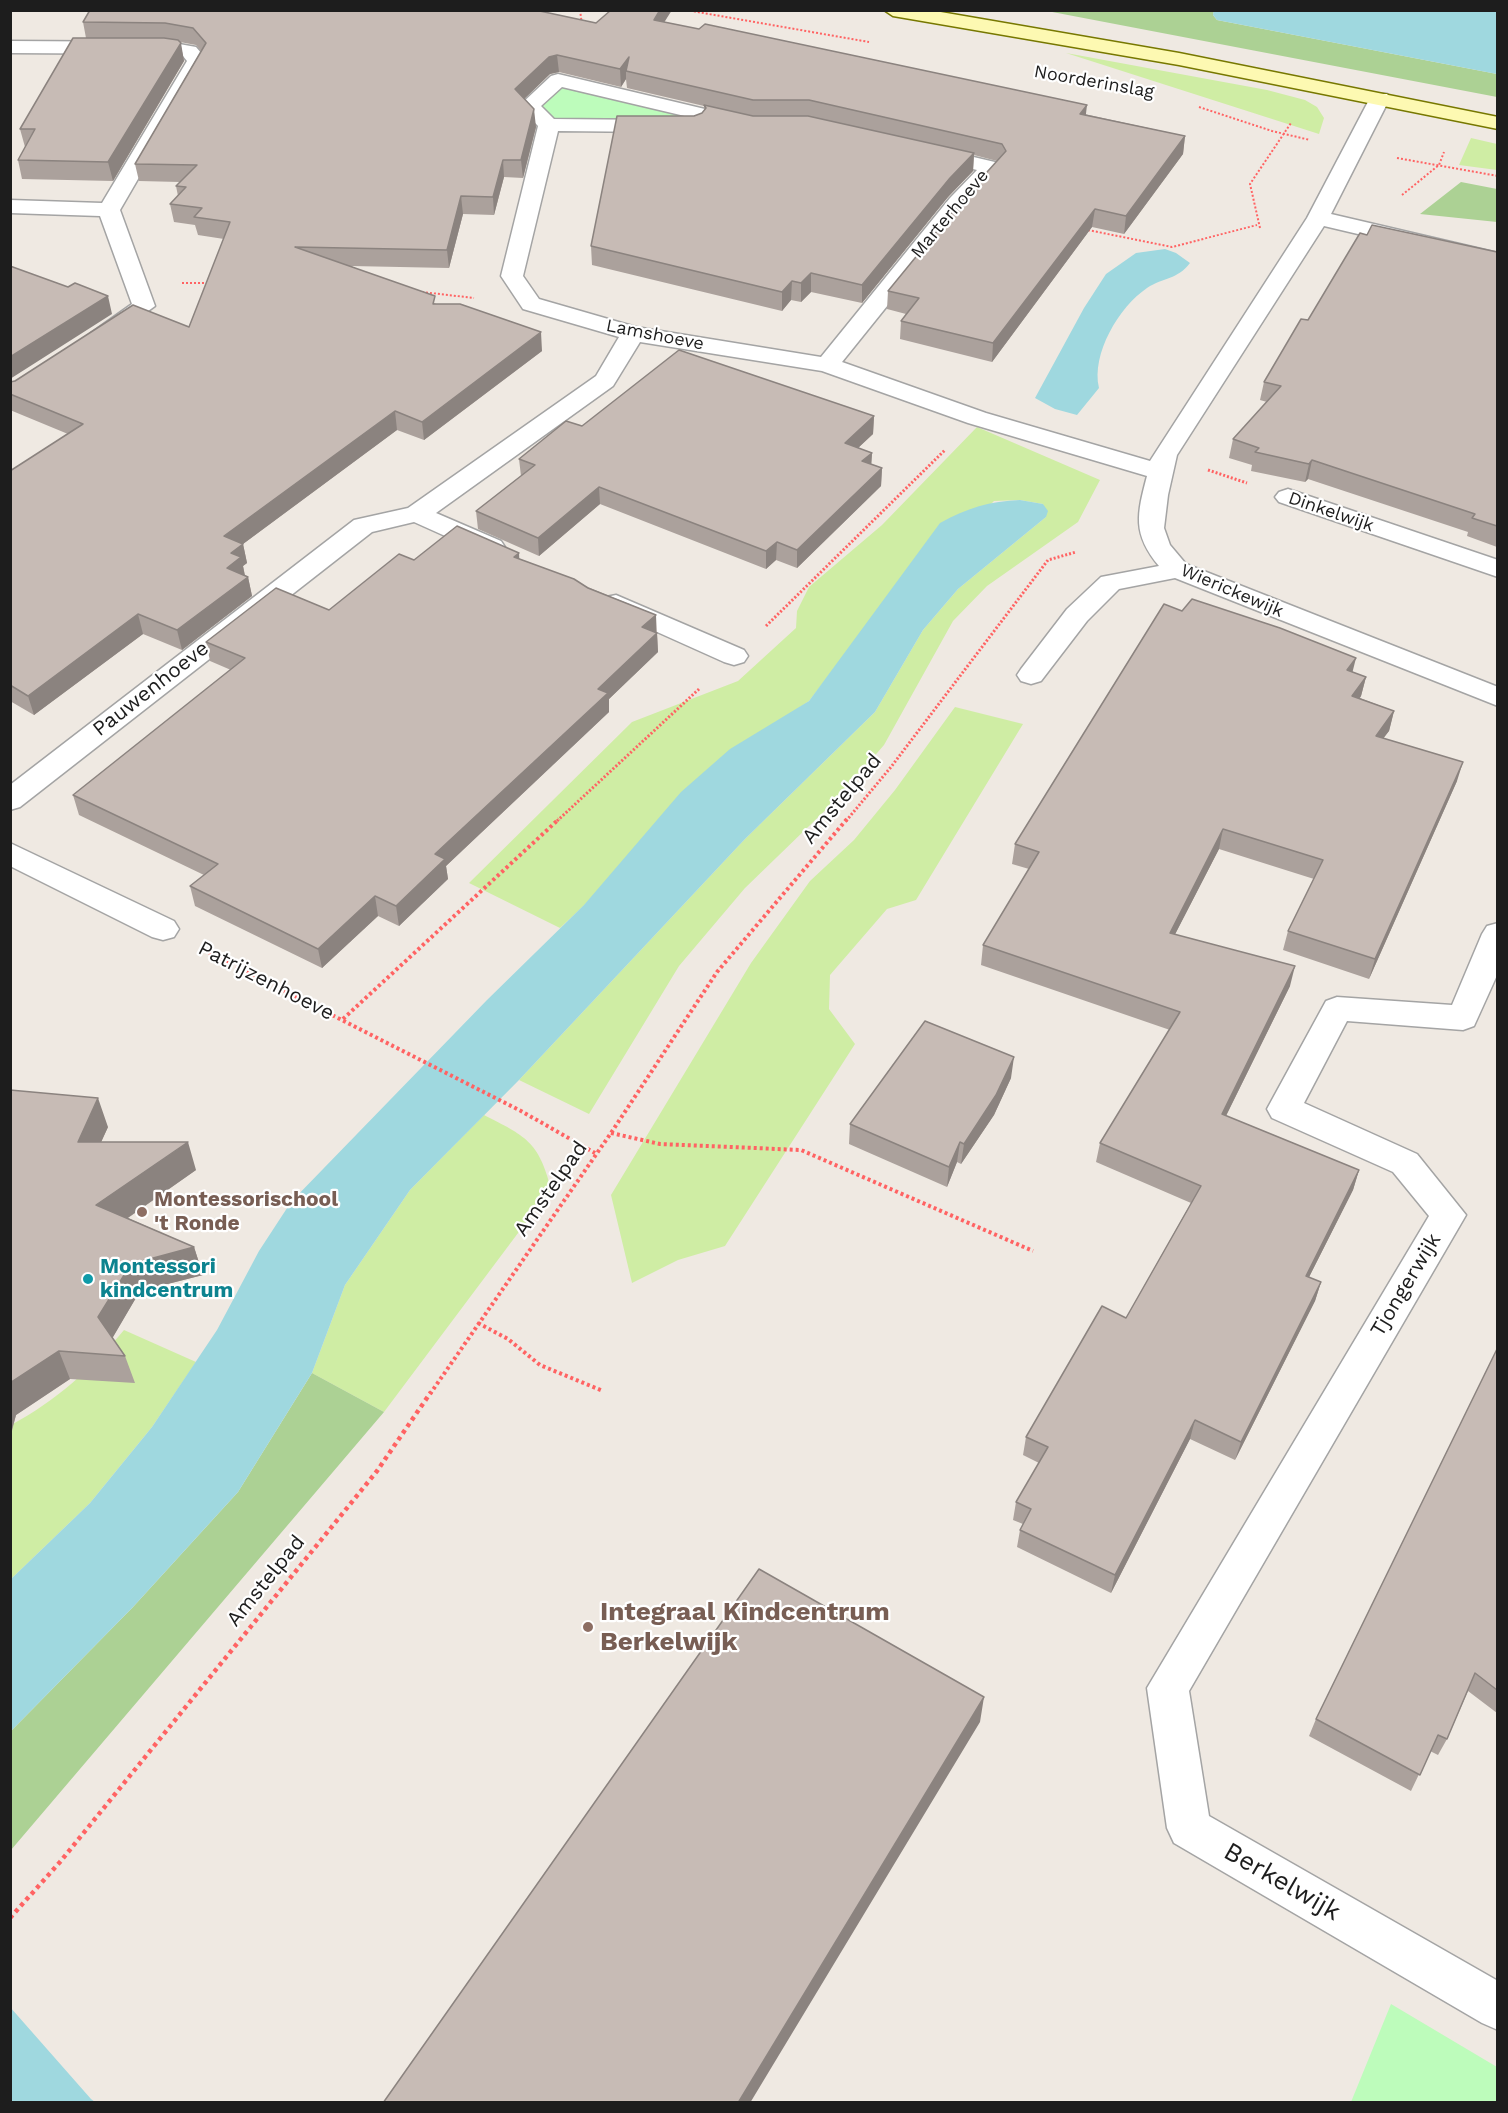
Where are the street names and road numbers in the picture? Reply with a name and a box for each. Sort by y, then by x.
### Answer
street label: Noorderinslag [1032,61,1156,103]
street label: Marterhoeve [907,165,993,263]
street label: Lamshoeve [604,315,706,355]
street label: Dinkelwijk [1285,487,1377,537]
street label: Wierickewijk [1177,560,1287,622]
street label: Pauwenhoeve [88,636,214,742]
street label: Amstelpad [797,749,887,849]
street label: Patrijzenhoeve [194,936,338,1026]
street label: Amstelpad [509,1137,593,1241]
street label: Tjongerwijk [1365,1229,1447,1341]
street label: Amstelpad [221,1530,311,1632]
street label: Berkelwijk [1218,1836,1346,1928]

